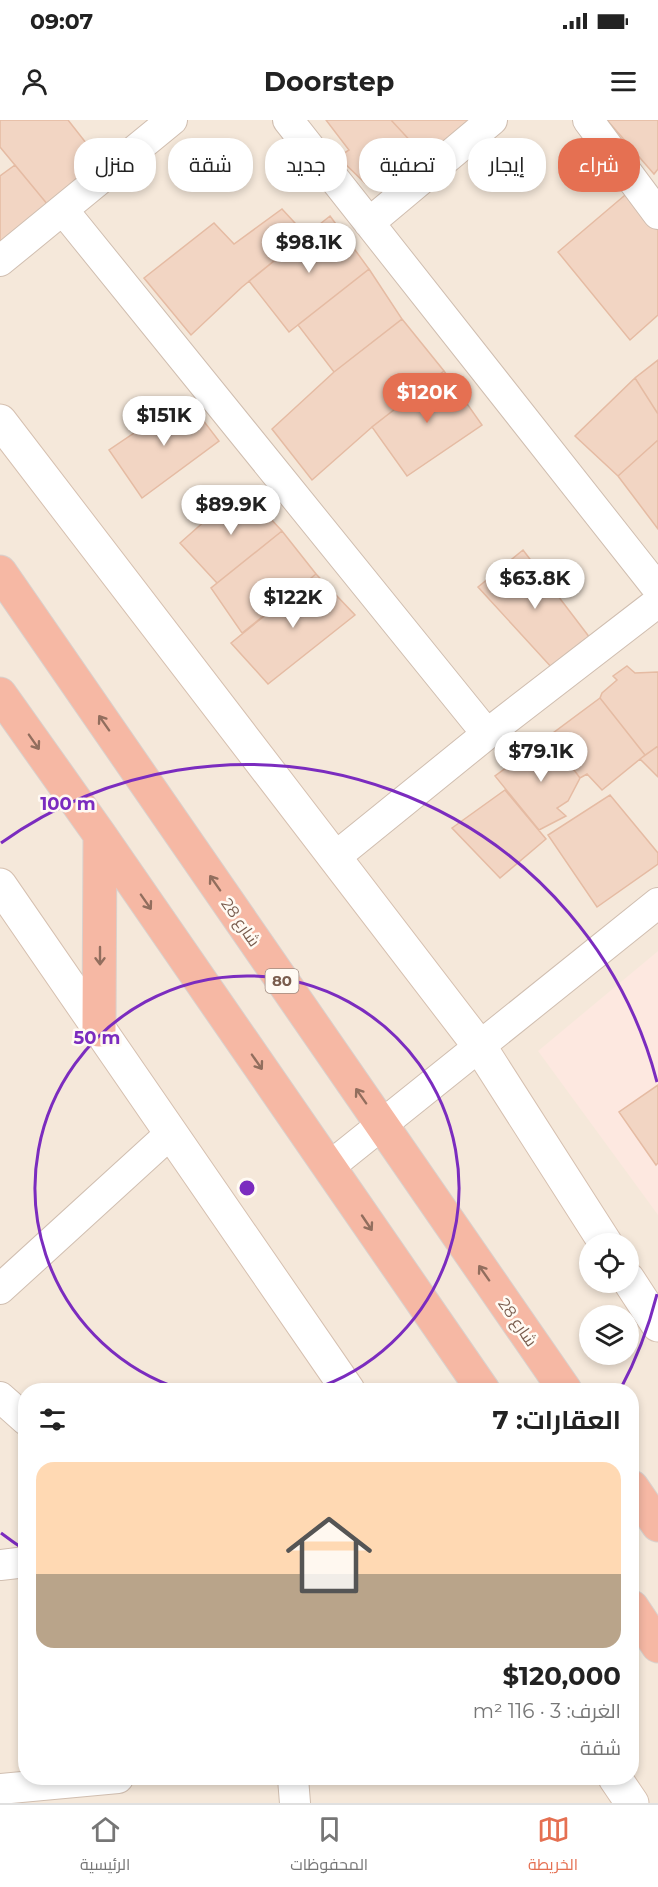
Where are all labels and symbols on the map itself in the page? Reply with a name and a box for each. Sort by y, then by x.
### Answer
pin: $98.1K [260,223,358,274]
pin: $120K [385,373,469,424]
pin: $151K [122,396,206,447]
pin: $89.9K [182,485,280,536]
pin: $63.8K [486,559,584,610]
pin: $122K [251,578,335,629]
one-way arrow [98,715,110,731]
pin: $79.1K [492,732,590,783]
one-way arrow [28,733,40,750]
text: 100 m [40,793,96,815]
one-way arrow [209,876,221,892]
one-way arrow [140,893,152,909]
street label: شارع 28 [216,895,264,951]
one-way arrow [94,946,106,966]
road number: 80 [266,969,298,993]
text: 50 m [74,1027,120,1049]
one-way arrow [251,1054,263,1070]
one-way arrow [355,1088,367,1104]
centre of rings [237,1178,257,1198]
one-way arrow [361,1214,373,1230]
one-way arrow [478,1266,490,1282]
street label: شارع 28 [493,1295,541,1351]

